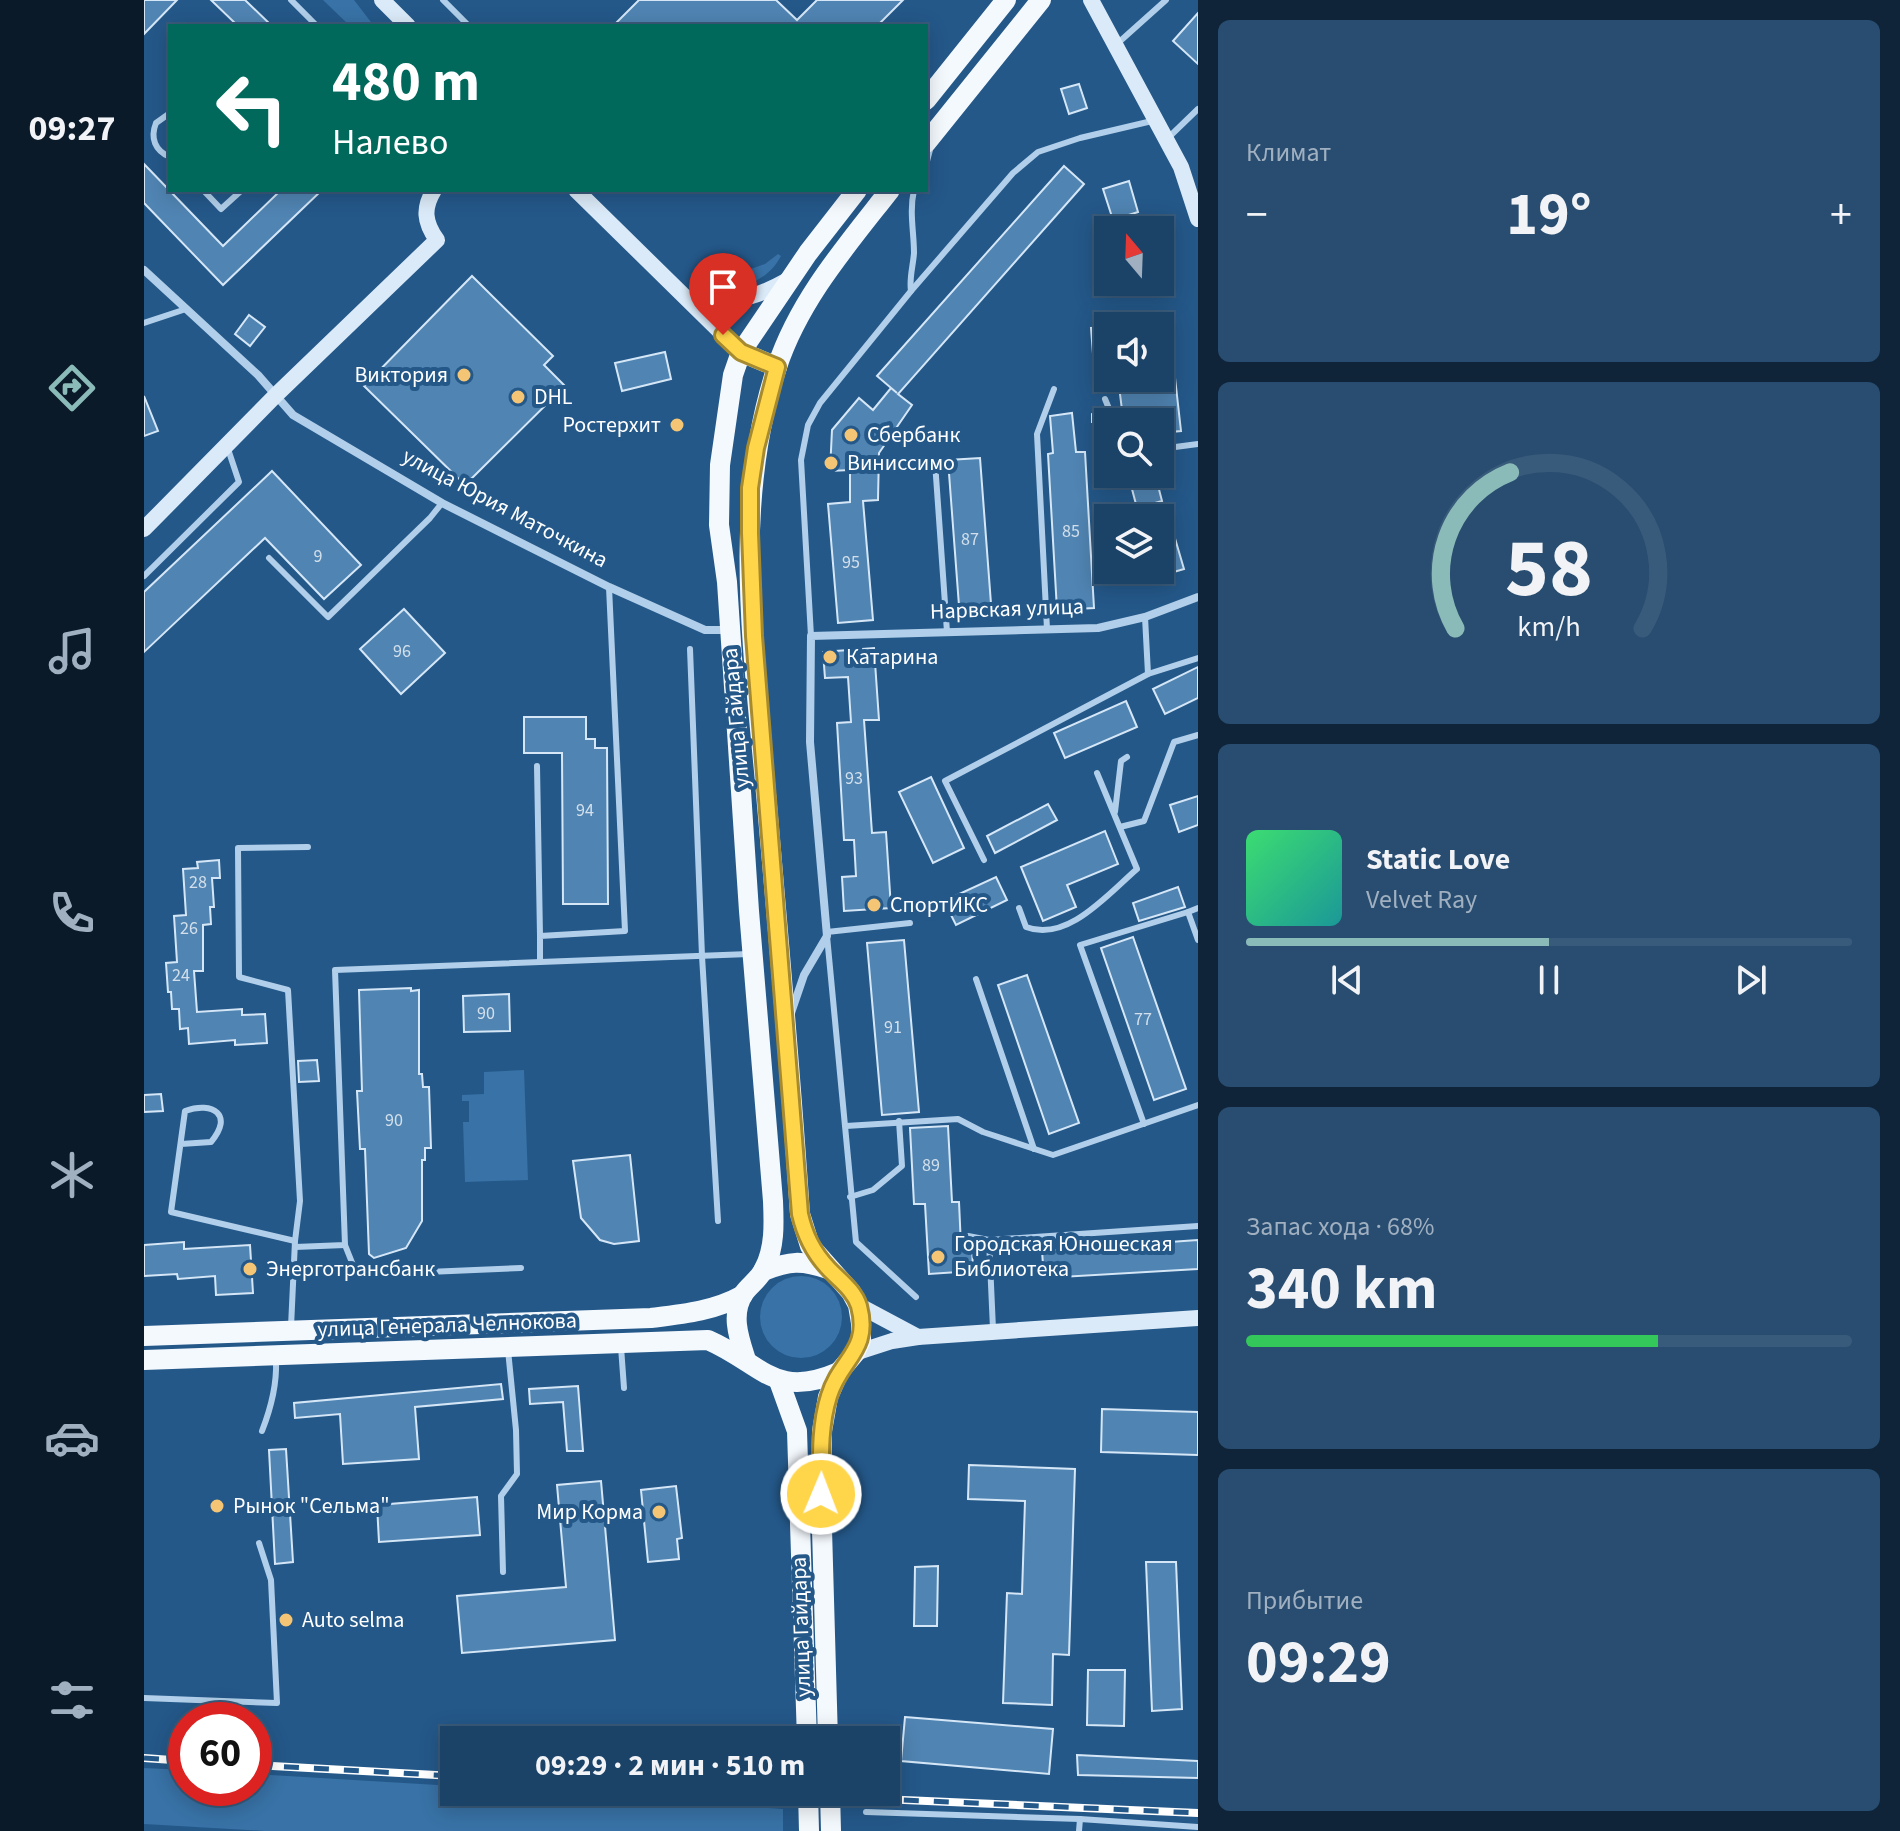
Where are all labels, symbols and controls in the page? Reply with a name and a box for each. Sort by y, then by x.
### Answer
text: 480 m [332,43,480,122]
icon: left [200,56,304,160]
text: 09:27 [29,103,115,154]
text: Налево [332,117,448,168]
text: Климат [1246,134,1331,171]
text: 19° [1506,173,1592,258]
text: − [1246,184,1268,247]
text: + [1830,184,1852,247]
north arrow [1094,216,1174,296]
map controls [1094,216,1174,584]
pin [689,253,757,335]
icon: arrive [701,265,745,309]
button: sound [1094,312,1174,392]
place label: Виктория [354,359,448,391]
icon: directions [44,360,100,416]
marker: Виктория [455,366,473,384]
place label: DHL [534,381,573,413]
marker: DHL [509,388,527,406]
button: search [1094,408,1174,488]
place label: Ростерхит [562,409,661,441]
marker: Ростерхит [668,416,686,434]
place label: Сбербанк [867,419,960,451]
marker: Сбербанк [842,426,860,444]
street label: улица Юрия Маточкина [396,440,614,576]
place label: Виниссимо [847,447,955,479]
marker: Виниссимо [822,454,840,472]
button: layers [1094,504,1174,584]
text: 58 [1505,510,1593,628]
house number: 85 [1062,519,1080,544]
house number: 87 [961,527,979,552]
house number: 9 [314,544,323,569]
house number: 95 [842,550,860,575]
street label: Нарвская улица [929,590,1085,628]
text: km/h [1517,607,1581,647]
icon: music [44,623,100,679]
house number: 96 [393,639,411,664]
place label: Катарина [846,641,938,673]
street label: улица Гайдара [714,647,758,789]
marker: Катарина [821,648,839,666]
house number: 93 [845,766,863,791]
house number: 94 [576,798,594,823]
text: Static Love [1366,838,1510,881]
house number: 28 [189,870,207,895]
text: Velvet Ray [1366,881,1477,918]
icon: phone [44,885,100,941]
place label: СпортИКС [890,889,988,921]
marker: СпортИКС [865,896,883,914]
house number: 26 [180,916,198,941]
icon: previous [1325,958,1369,1002]
icon: pause [1527,958,1571,1002]
icon: next [1729,958,1773,1002]
house number: 24 [172,963,190,988]
house number: 90 [477,1001,495,1026]
house number: 77 [1134,1007,1152,1032]
house number: 91 [884,1015,902,1040]
house number: 90 [385,1108,403,1133]
icon: climate [44,1147,100,1203]
house number: 89 [922,1153,940,1178]
text: Запас хода · 68% [1246,1208,1434,1245]
place label: Городская Юношеская Библиотека [954,1228,1173,1285]
text: 340 km [1246,1247,1437,1332]
marker: Городская Юношеская Библиотека [929,1248,947,1266]
place label: Энерготрансбанк [266,1253,435,1285]
marker: Энерготрансбанк [241,1260,259,1278]
street label: улица Генерала Челнокова [317,1304,577,1346]
icon: car [44,1410,100,1466]
position arrow [779,1452,863,1536]
place label: Рынок "Сельма" [233,1490,390,1522]
place label: Мир Корма [536,1496,643,1528]
marker: Рынок "Сельма" [208,1497,226,1515]
marker: Мир Корма [650,1503,668,1521]
street label: улица Гайдара [783,1556,819,1698]
text: Прибытие [1246,1582,1363,1619]
place label: Auto selma [302,1604,404,1636]
marker: Auto selma [277,1611,295,1629]
text: 09:29 [1246,1621,1391,1706]
icon: filters [44,1672,100,1728]
speed limit sign: 60 [168,1702,272,1806]
text: 09:29 · 2 мин · 510 m [535,1744,805,1787]

